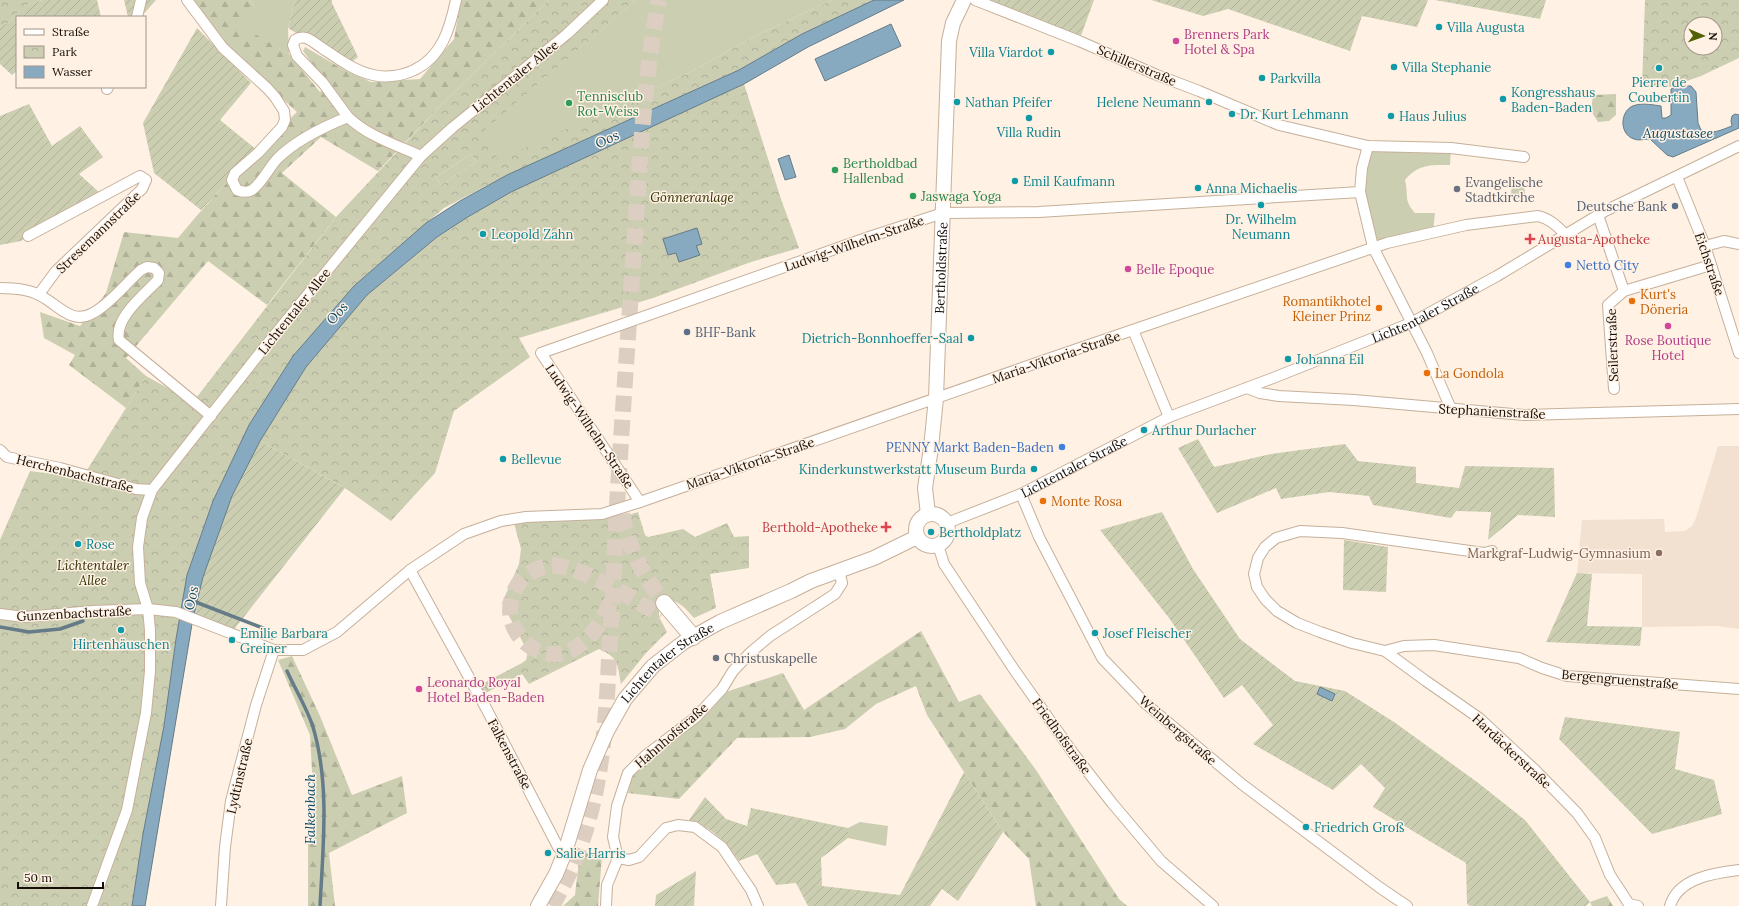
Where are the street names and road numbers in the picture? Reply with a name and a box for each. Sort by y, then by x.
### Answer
street label: Lichtentaler Allee [469,36,562,116]
street label: Schillerstraße [1095,41,1179,90]
street label: Stresemannstraße [52,188,144,277]
street label: Ludwig-Wilhelm-Straße [782,212,926,275]
street label: Bertholdstraße [931,222,951,314]
street label: Eichstraße [1691,230,1728,298]
street label: Lichtentaler Allee [254,265,334,358]
street label: Lichtentaler Straße [1369,280,1482,347]
street label: Seilerstraße [1603,308,1622,382]
street label: Maria-Viktoria-Straße [990,327,1123,387]
street label: Ludwig-Wilhelm-Straße [542,361,638,492]
street label: Stephanienstraße [1438,400,1546,423]
street label: Lichtentaler Straße [1018,432,1130,502]
street label: Maria-Viktoria-Straße [684,433,817,493]
street label: Herchenbachstraße [14,451,135,496]
street label: Gunzenbachstraße [16,602,132,625]
street label: Lichtentaler Straße [617,619,717,707]
street label: Bergengruenstraße [1561,666,1679,693]
street label: Weinbergstraße [1135,692,1220,769]
street label: Friedhofstraße [1028,695,1095,778]
street label: Hahnhofstraße [631,699,711,772]
street label: Hardäckerstraße [1468,710,1555,793]
street label: Falkenstraße [484,716,535,793]
street label: Lydtinstraße [222,736,256,816]

